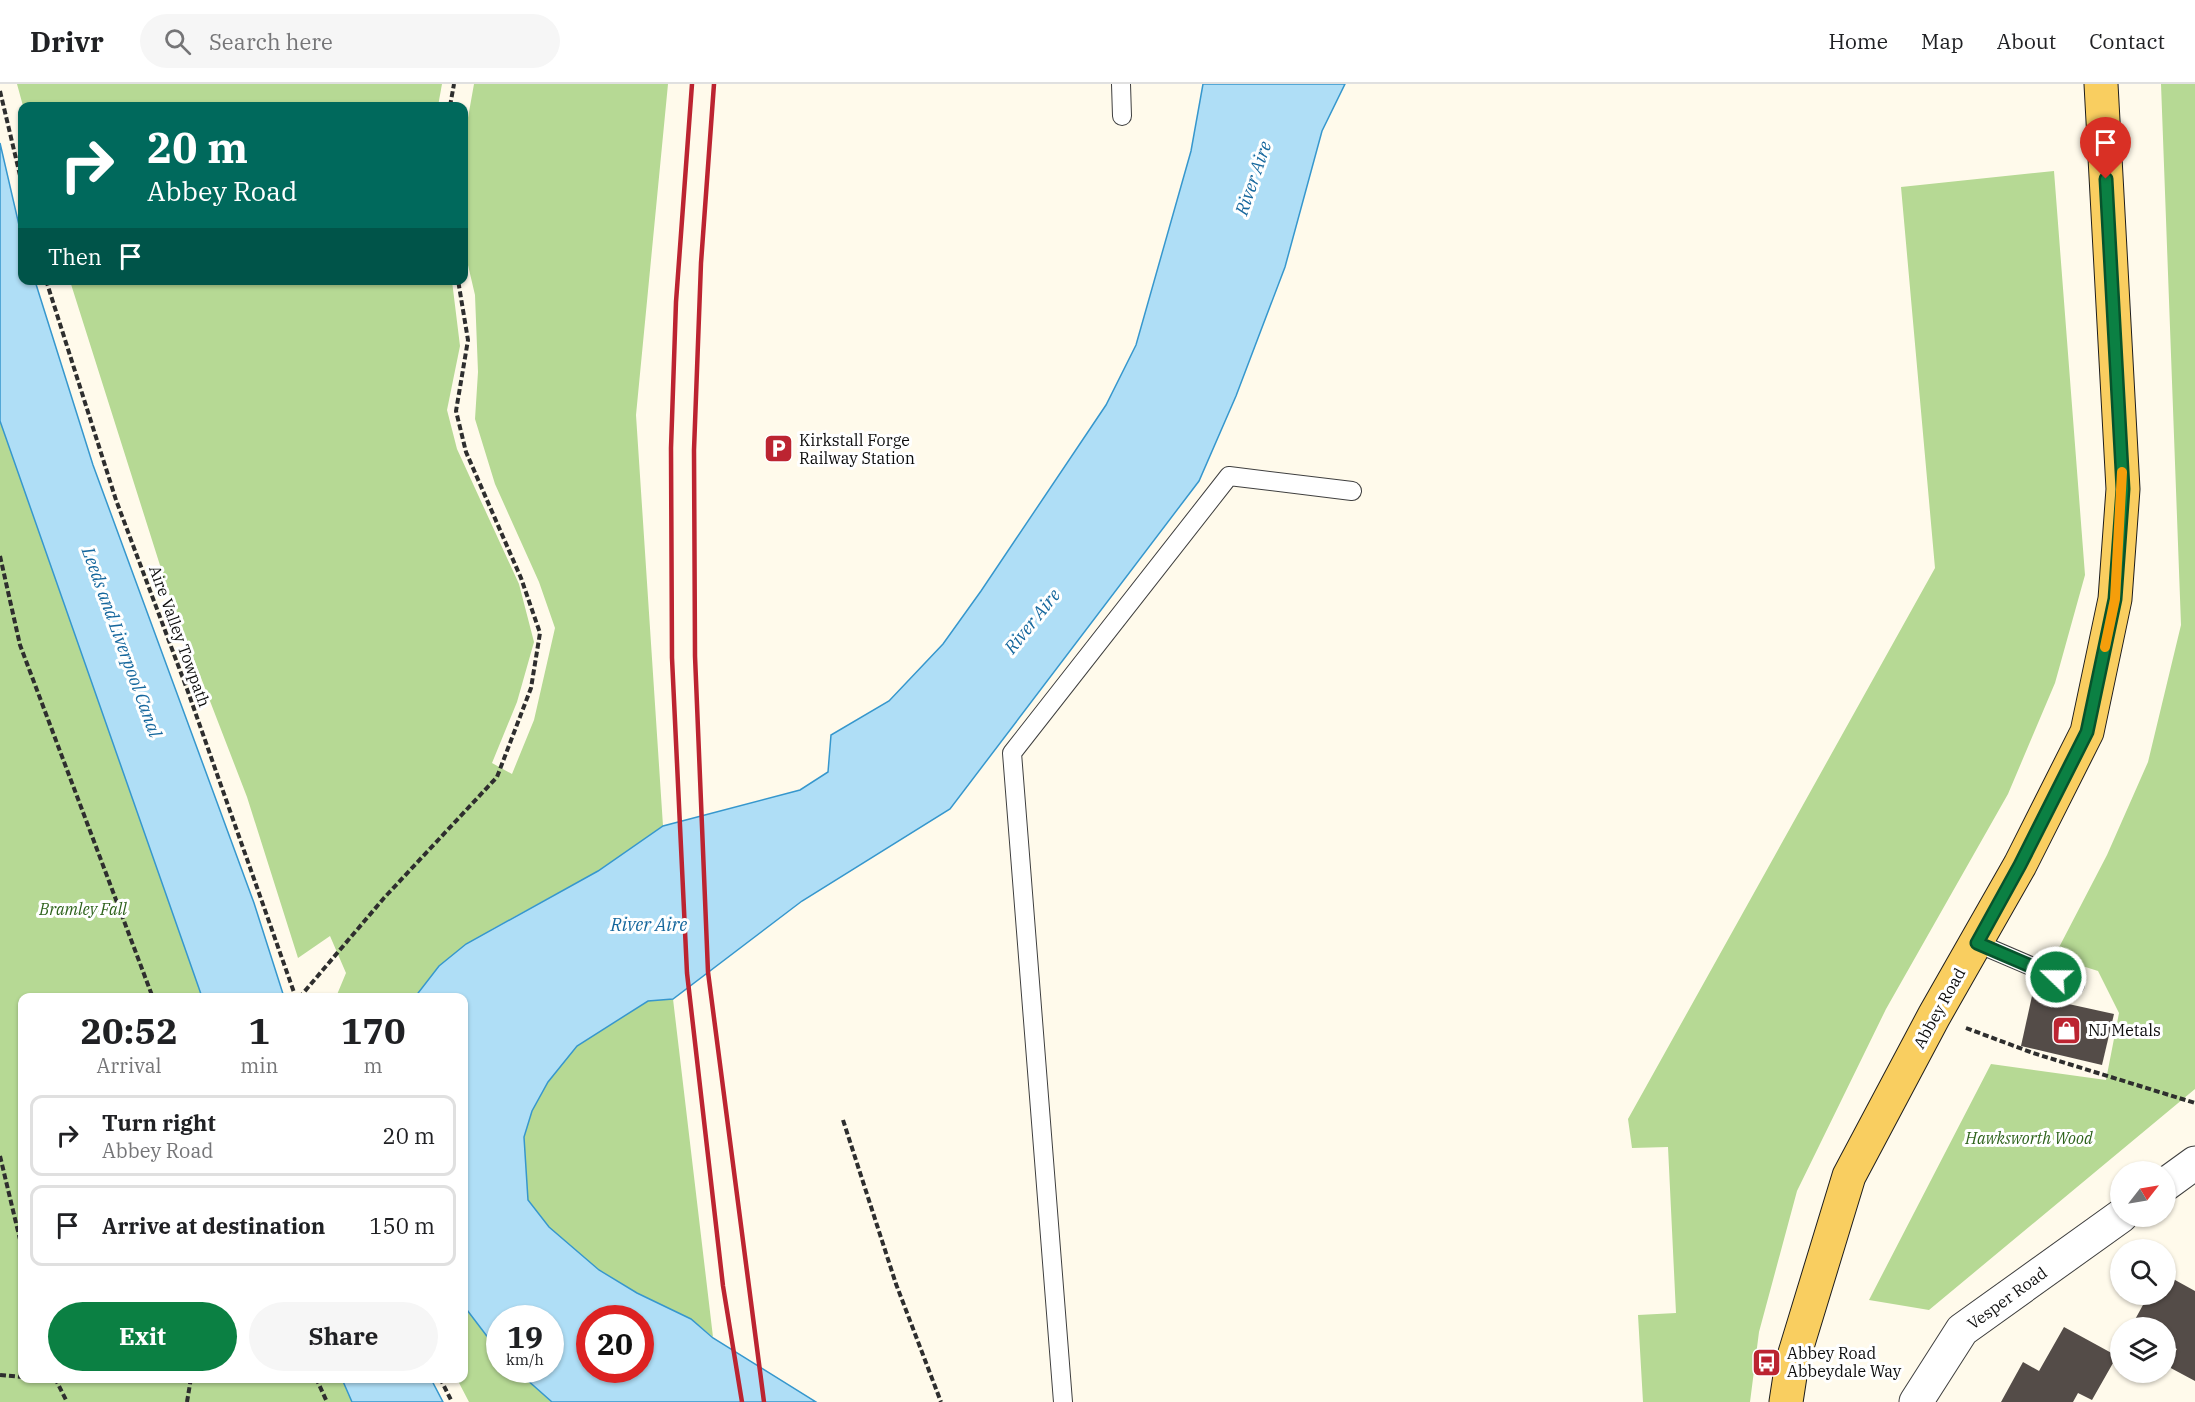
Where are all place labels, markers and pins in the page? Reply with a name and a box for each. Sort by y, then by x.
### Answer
pin [2080,117,2131,179]
place label: Kirkstall Forge Railway Station [799,430,915,468]
parking icon: Kirkstall Forge Railway Station [762,433,794,465]
shop icon: NJ Metals [2051,1014,2083,1046]
place label: NJ Metals [2088,1020,2161,1040]
place label: Abbey Road Abbeydale Way [1787,1343,1902,1381]
bus stop icon: Abbey Road Abbeydale Way [1750,1346,1782,1378]

